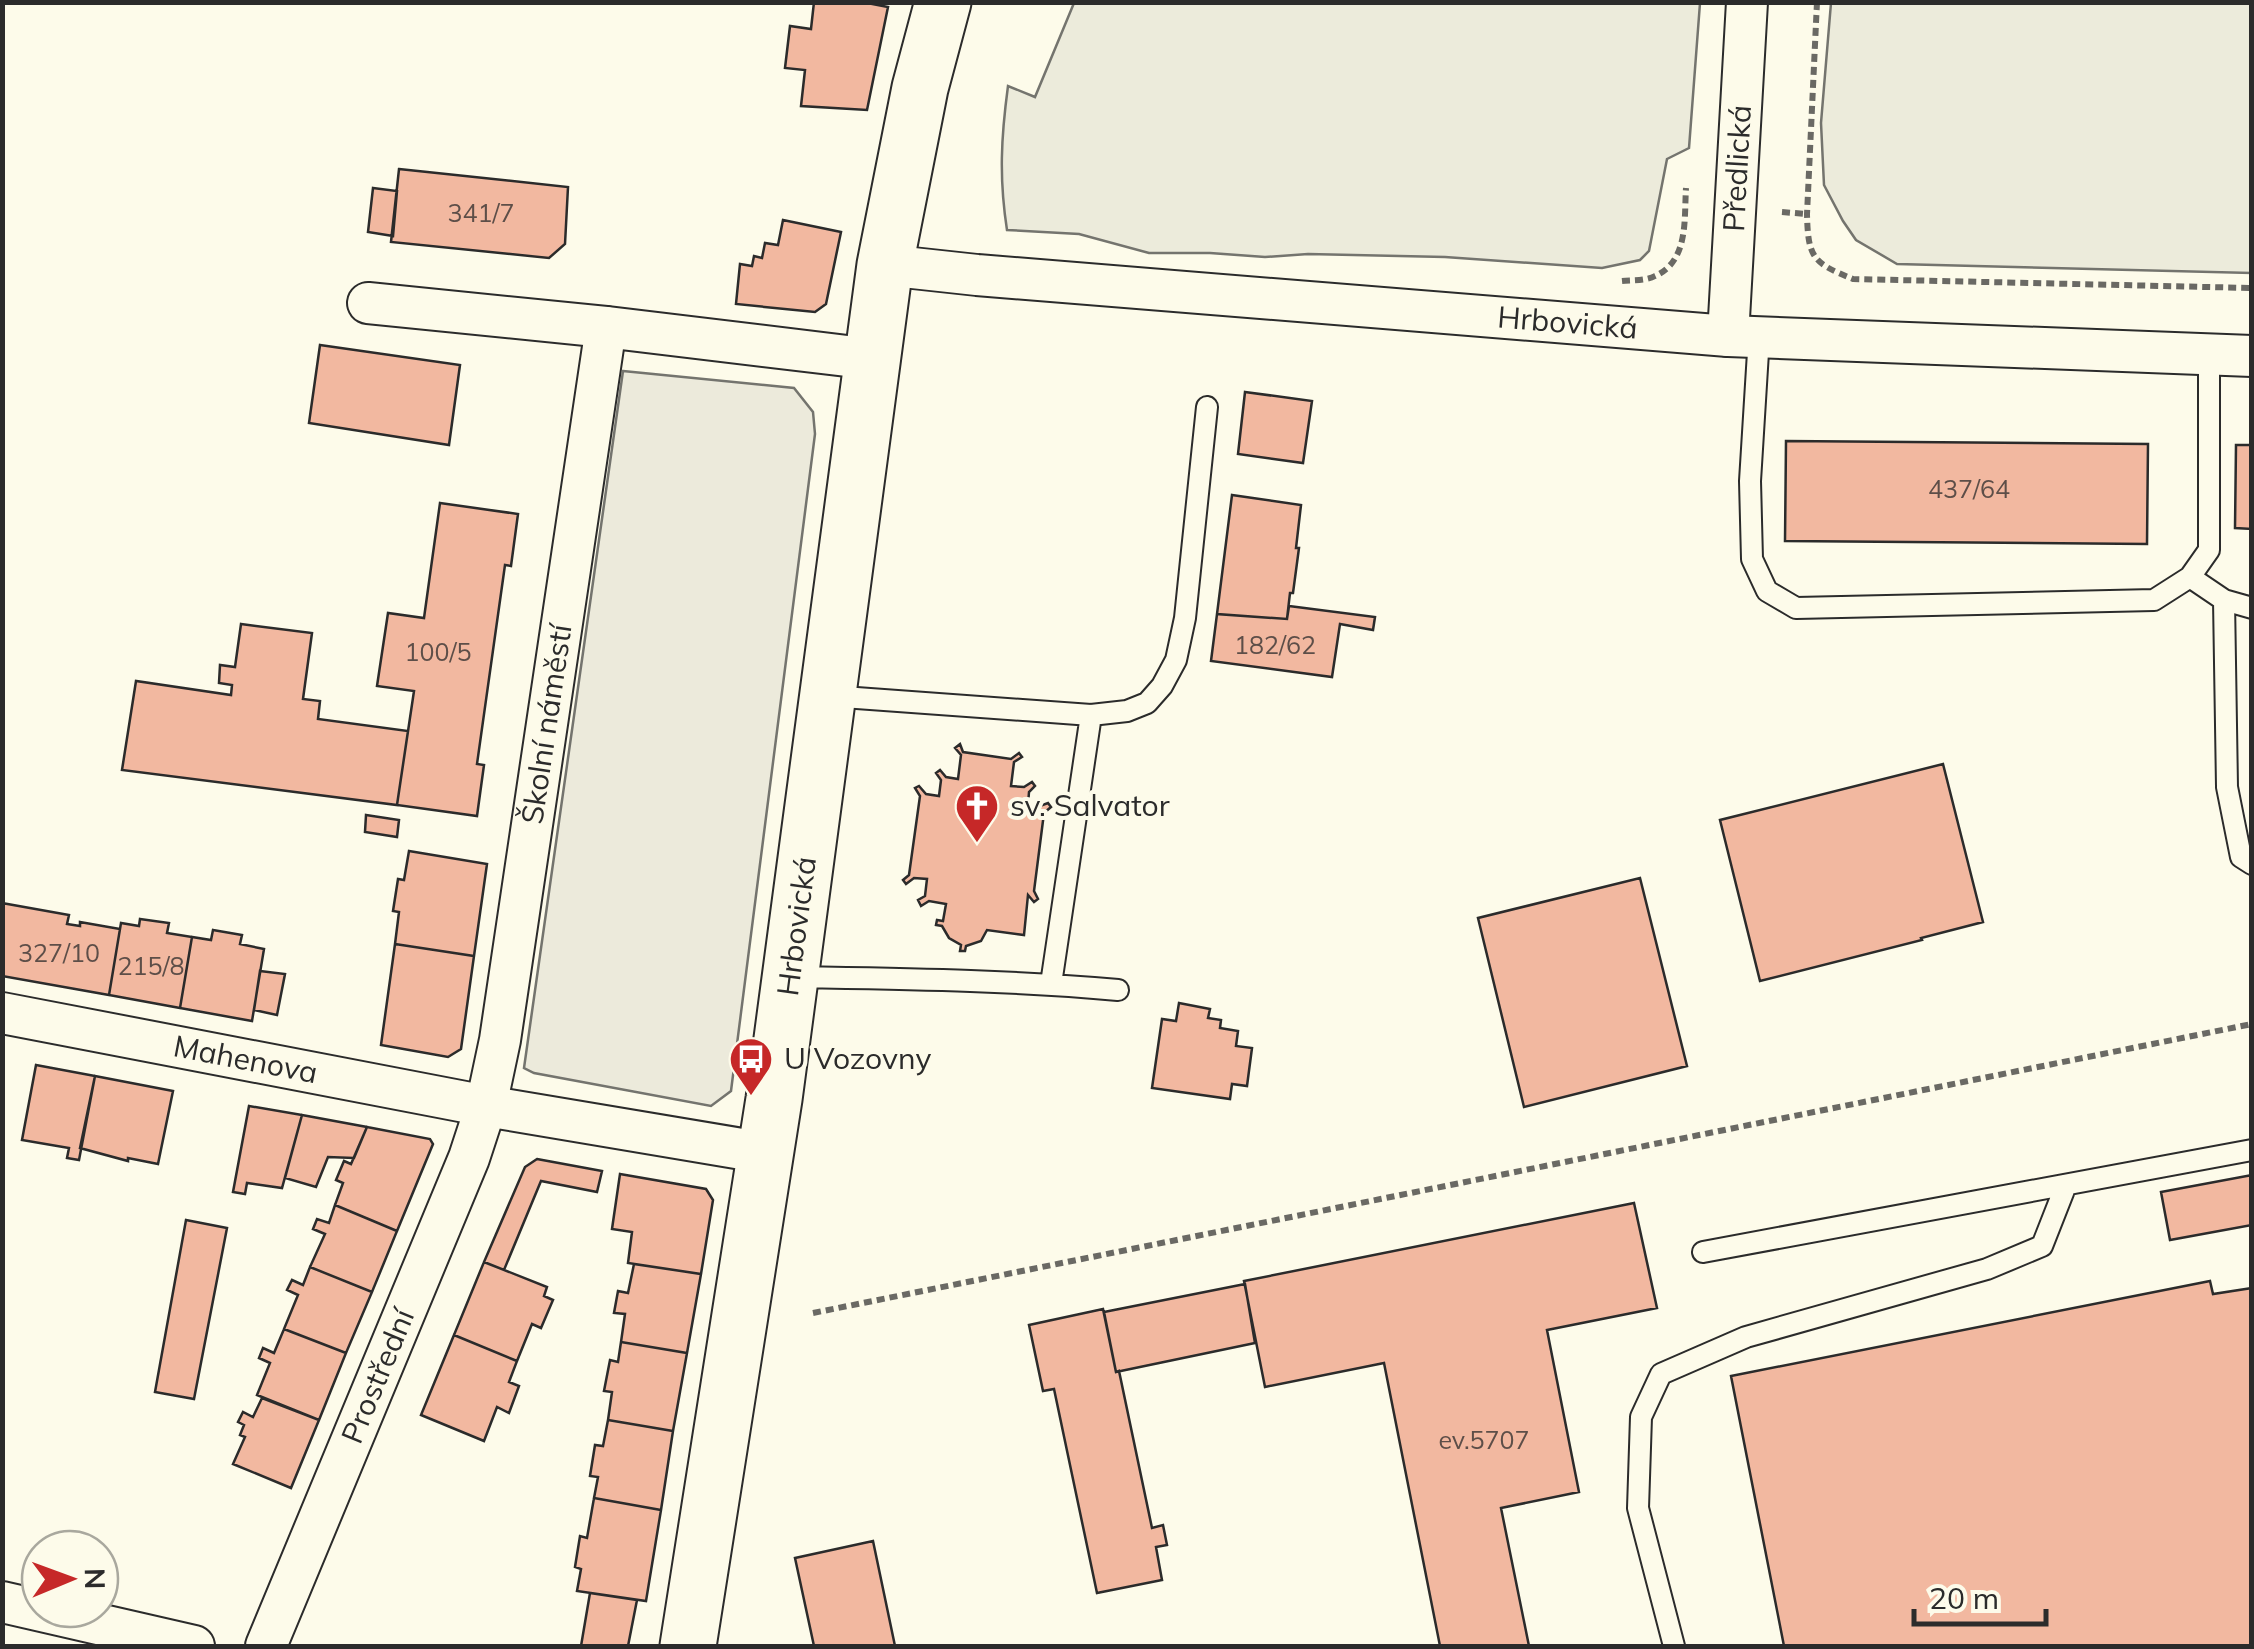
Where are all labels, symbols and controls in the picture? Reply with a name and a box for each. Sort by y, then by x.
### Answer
street label: Předlická [1714,104,1759,233]
house number: 341/7 [447,197,515,228]
street label: Hrbovická [1496,297,1639,347]
house number: 437/64 [1928,473,2010,504]
street label: Školní náměstí [512,620,580,826]
house number: 182/62 [1234,629,1316,660]
house number: 100/5 [404,636,472,667]
church icon: sv. Salvator [954,783,1000,844]
place label: sv. Salvator [1010,786,1170,824]
street label: Hrbovická [768,854,824,998]
house number: 327/10 [18,937,100,968]
house number: 215/8 [117,950,185,981]
street label: Mahenova [171,1026,321,1091]
bus stop icon: U Vozovny [728,1036,774,1097]
place label: U Vozovny [784,1039,931,1077]
street label: Prostřední [332,1301,423,1449]
house number: ev.5707 [1438,1424,1530,1455]
north arrow [20,1529,120,1629]
scale bar [1914,1564,2046,1626]
text: N [78,1568,113,1589]
text: 20 m [1929,1579,1999,1617]

